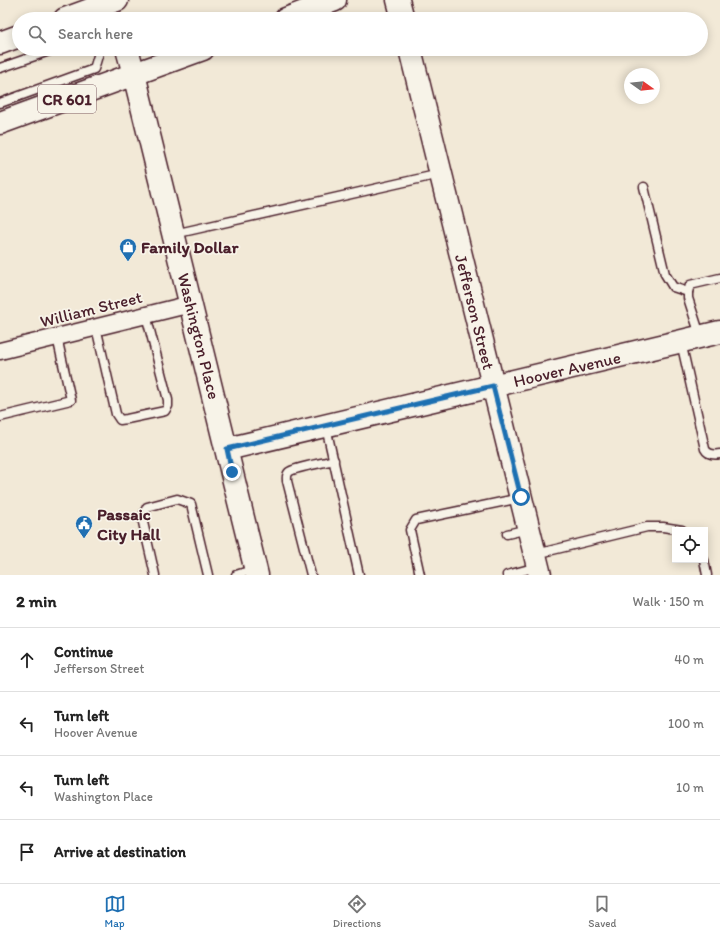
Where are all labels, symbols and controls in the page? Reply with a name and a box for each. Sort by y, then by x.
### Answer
search box [12,12,708,56]
icon: search [26,23,48,45]
text: Search here [58,25,133,43]
north arrow [624,68,660,104]
road number: CR 601 [38,85,96,113]
shop icon: Family Dollar [118,237,138,262]
place label: Family Dollar [141,237,239,258]
street label: Jefferson Street [451,252,499,372]
street label: Washington Place [174,271,224,401]
street label: William Street [38,287,144,331]
street label: Hoover Avenue [511,347,623,391]
route end [223,463,241,481]
route start [512,488,530,506]
place label: Passaic City Hall [97,504,160,545]
public building icon: Passaic City Hall [74,514,94,539]
map controls [672,527,708,563]
button: locate [672,527,708,563]
text: 2 min [16,591,56,611]
text: Walk · 150 m [633,594,704,609]
text: Continue [54,643,113,661]
icon: ahead [16,649,38,671]
text: 40 m [674,652,704,667]
text: Jefferson Street [54,661,144,676]
text: Turn left [54,707,109,725]
icon: left [16,713,38,735]
text: 100 m [668,716,704,731]
text: Hoover Avenue [54,725,138,740]
text: Turn left [54,771,109,789]
icon: left [16,777,38,799]
text: 10 m [676,780,704,795]
text: Washington Place [54,789,153,804]
icon: arrive [16,841,38,863]
text: Arrive at destination [54,843,186,861]
tab: Map [104,893,126,930]
tab: Directions [333,893,381,930]
tab: Saved [588,893,616,930]

